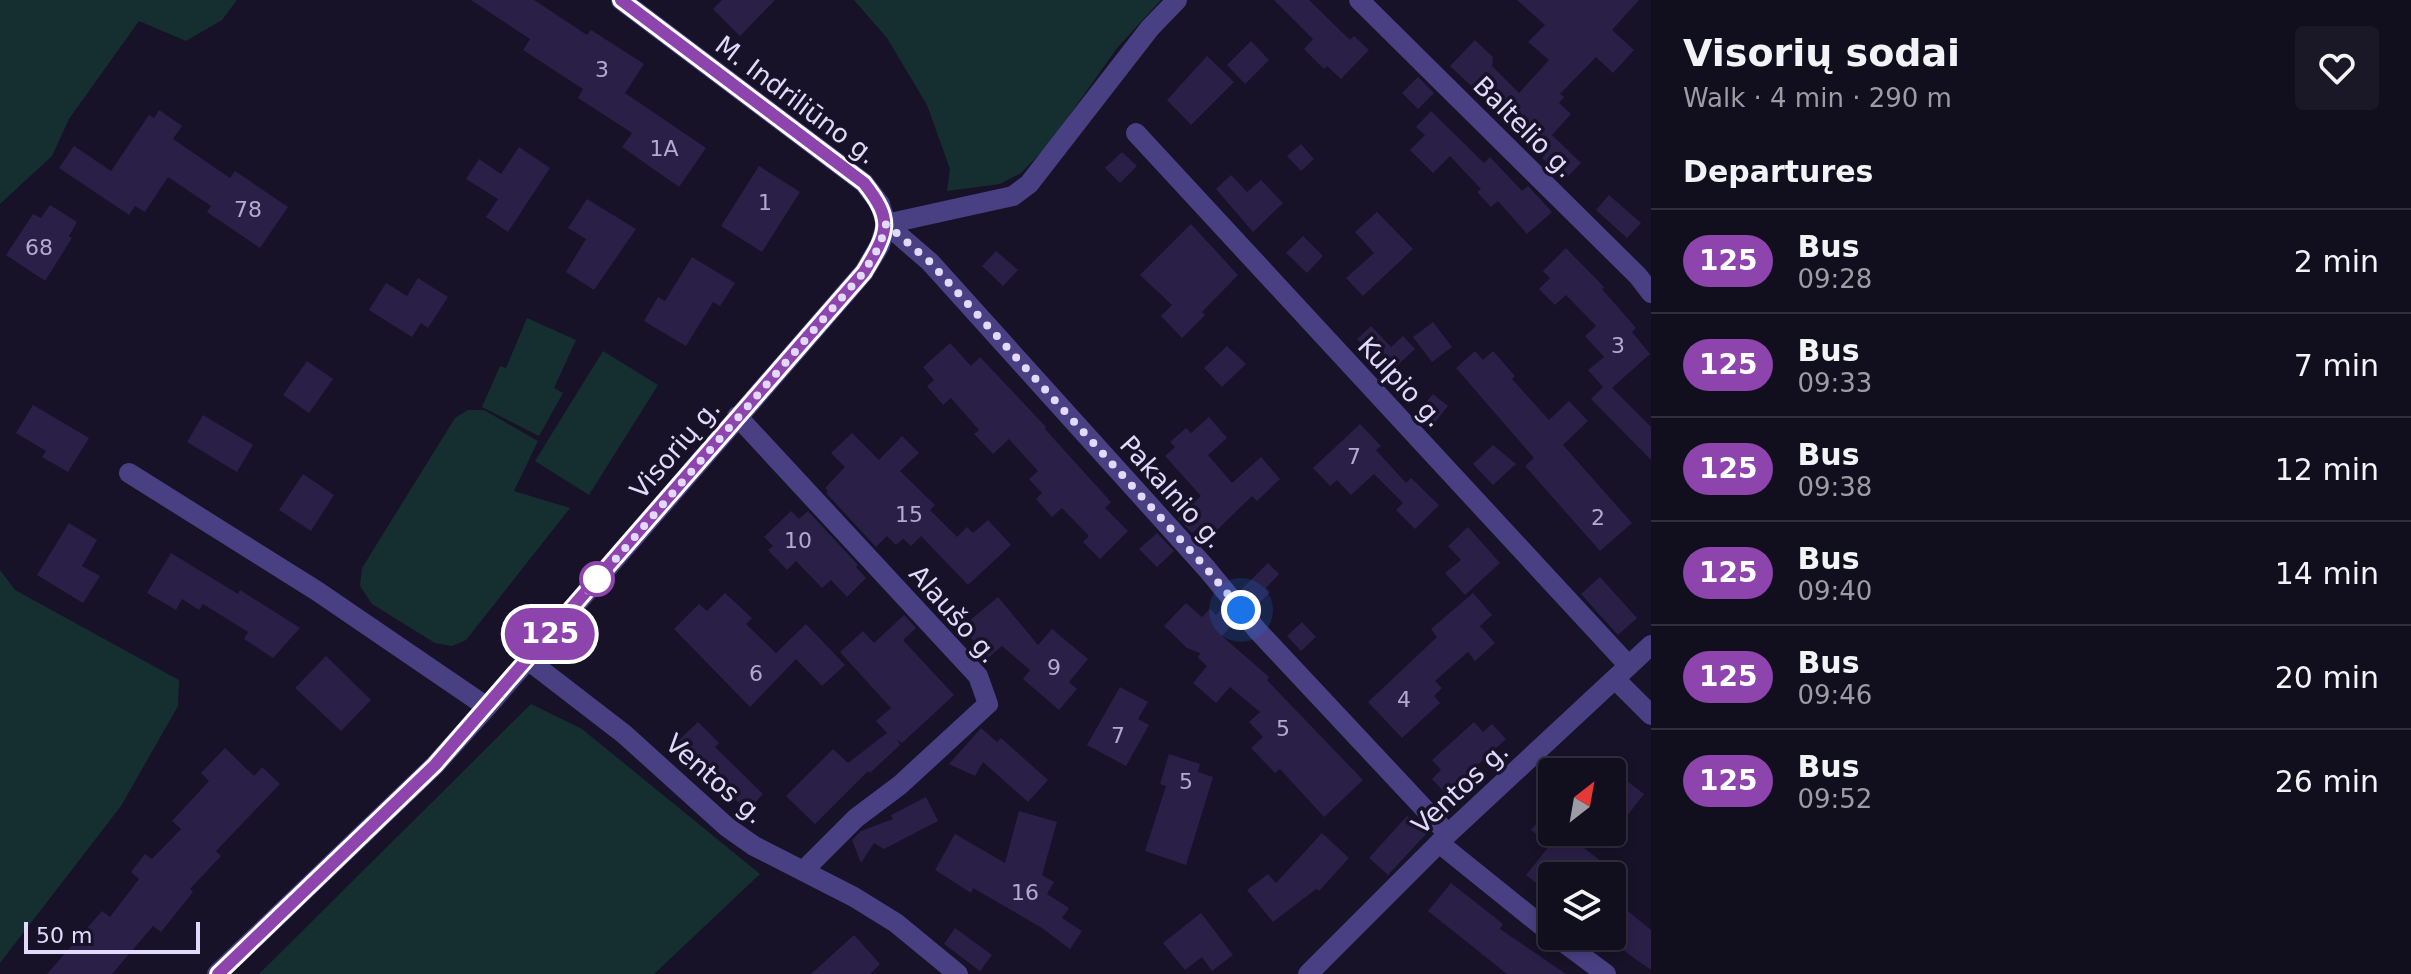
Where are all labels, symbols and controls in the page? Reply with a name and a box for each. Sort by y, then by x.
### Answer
button: heart [2295,26,2379,110]
street label: M. Indriliūno g. [710,30,882,170]
text: Visorių sodai [1683,31,1960,75]
house number: 3 [595,57,609,82]
street label: Baltelio g. [1467,70,1581,184]
text: Walk · 4 min · 290 m [1683,83,1952,113]
house number: 1A [649,136,679,161]
text: Departures [1683,154,1873,189]
house number: 1 [758,190,772,215]
house number: 78 [234,197,262,222]
text: Bus [1797,229,1860,264]
house number: 68 [25,235,53,260]
text: 125 [1699,244,1757,277]
text: 2 min [2294,244,2379,279]
text: 09:28 [1797,264,1872,294]
street label: Kulpio g. [1352,331,1450,433]
house number: 3 [1611,333,1625,358]
text: Bus [1797,333,1860,368]
text: 125 [1699,348,1757,381]
text: 7 min [2294,348,2379,383]
text: 09:33 [1797,368,1872,398]
street label: Visorių g. [624,393,726,505]
street label: Pakalnio g. [1114,430,1230,554]
text: Bus [1797,437,1860,472]
house number: 7 [1347,444,1361,469]
text: 125 [1699,452,1757,485]
text: 12 min [2275,452,2379,487]
text: 09:38 [1797,472,1872,502]
house number: 15 [895,502,923,527]
house number: 2 [1591,505,1605,530]
house number: 10 [784,528,812,553]
text: Bus [1797,541,1860,576]
text: 125 [1699,556,1757,589]
text: 14 min [2275,556,2379,591]
street label: Alaušo g. [903,559,1005,669]
unlabelled marker [580,562,614,596]
text: 09:40 [1797,576,1872,606]
your location [1221,590,1261,630]
line badge: 125 [504,608,596,660]
text: 125 [521,617,579,650]
text: Bus [1797,645,1860,680]
house number: 9 [1047,655,1061,680]
text: 125 [1699,660,1757,693]
text: 20 min [2275,660,2379,695]
house number: 6 [749,661,763,686]
text: 09:46 [1797,680,1872,710]
house number: 4 [1397,687,1411,712]
house number: 5 [1276,716,1290,741]
house number: 7 [1111,723,1125,748]
street label: Ventos g. [660,728,770,830]
street label: Ventos g. [1406,736,1514,840]
text: Bus [1797,749,1860,784]
north arrow [1538,758,1626,846]
map controls [1538,758,1626,950]
text: 125 [1699,764,1757,797]
text: 26 min [2275,764,2379,799]
house number: 5 [1179,769,1193,794]
text: 09:52 [1797,784,1872,814]
button: layers [1538,862,1626,950]
house number: 16 [1011,880,1039,905]
scale bar [24,918,200,954]
text: 50 m [36,923,92,948]

